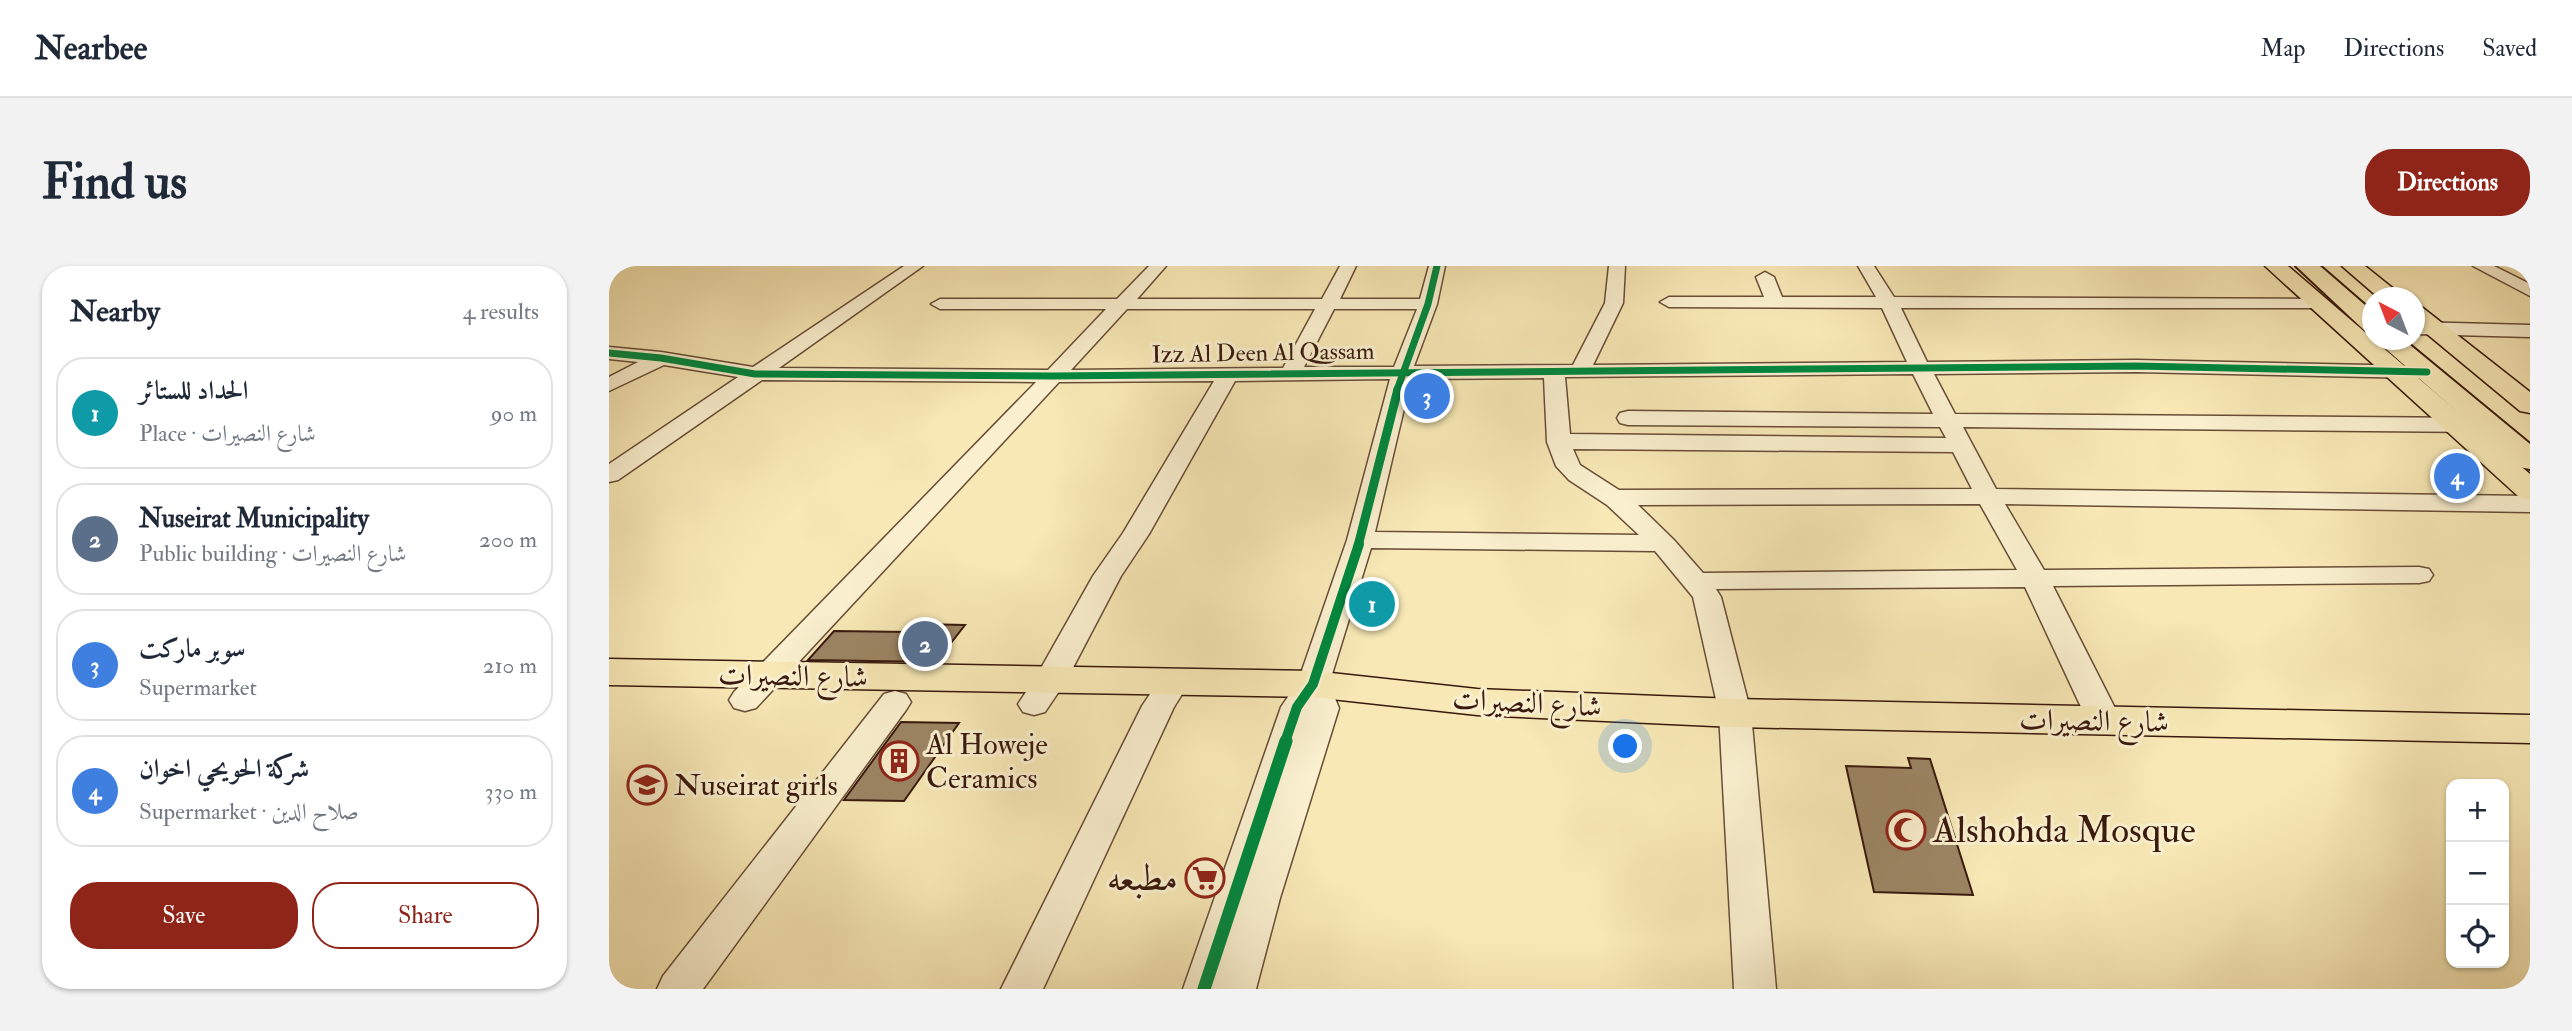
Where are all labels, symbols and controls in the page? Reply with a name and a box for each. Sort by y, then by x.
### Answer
text: Nearbee [35,28,147,69]
text: Map [2260,33,2305,64]
text: Directions [2343,33,2444,64]
text: Saved [2482,33,2537,64]
button: Directions [2365,149,2530,216]
text: Find us [42,152,187,213]
north arrow [2362,287,2425,350]
text: Nearby [70,293,160,330]
text: 4 results [463,297,539,326]
street label: Izz Al Deen Al Qassam [1151,336,1375,370]
pin: 3 [1404,370,1450,422]
text: الحداد للستائر [139,375,248,407]
text: 1 [91,399,99,428]
text: 90 m [491,399,537,428]
text: Place · شارع النصيرات [139,419,316,448]
pin: 4 [2434,450,2480,502]
text: Nuseirat Municipality [139,503,369,535]
text: 2 [89,525,101,554]
text: 200 m [479,525,537,554]
text: Public building · شارع النصيرات [139,539,406,568]
pin: 1 [1349,578,1395,630]
pin: 2 [902,618,948,670]
text: سوبر ماركت [139,633,246,665]
text: 3 [91,651,99,680]
text: 210 m [483,651,537,680]
street label: شارع النصيرات [718,656,868,702]
text: Supermarket [139,673,257,702]
street label: شارع النصيرات [1451,681,1603,731]
street label: شارع النصيرات [2019,701,2169,747]
place label: Al Howeje Ceramics [925,726,1048,797]
your location [1608,729,1642,763]
building icon: Al Howeje Ceramics [878,740,920,782]
text: شركة الحويحي اخوان [139,753,309,785]
school or university icon: Nuseirat girls [626,764,668,806]
place label: Nuseirat girls [674,767,838,804]
text: 4 [89,777,101,806]
text: 330 m [485,777,537,806]
map controls [2446,779,2509,968]
button: + [2446,779,2509,842]
text: Supermarket · صلاح الدين [139,797,359,826]
place label: Alshohda Mosque [1932,807,2196,854]
mosque icon: Alshohda Mosque [1885,809,1927,851]
button: − [2446,842,2509,905]
place label: مطبعه [1107,855,1178,902]
supermarket icon: مطبعه [1184,857,1226,899]
button: Save [70,882,298,949]
button: Share [312,882,539,949]
button: locate [2446,905,2509,968]

